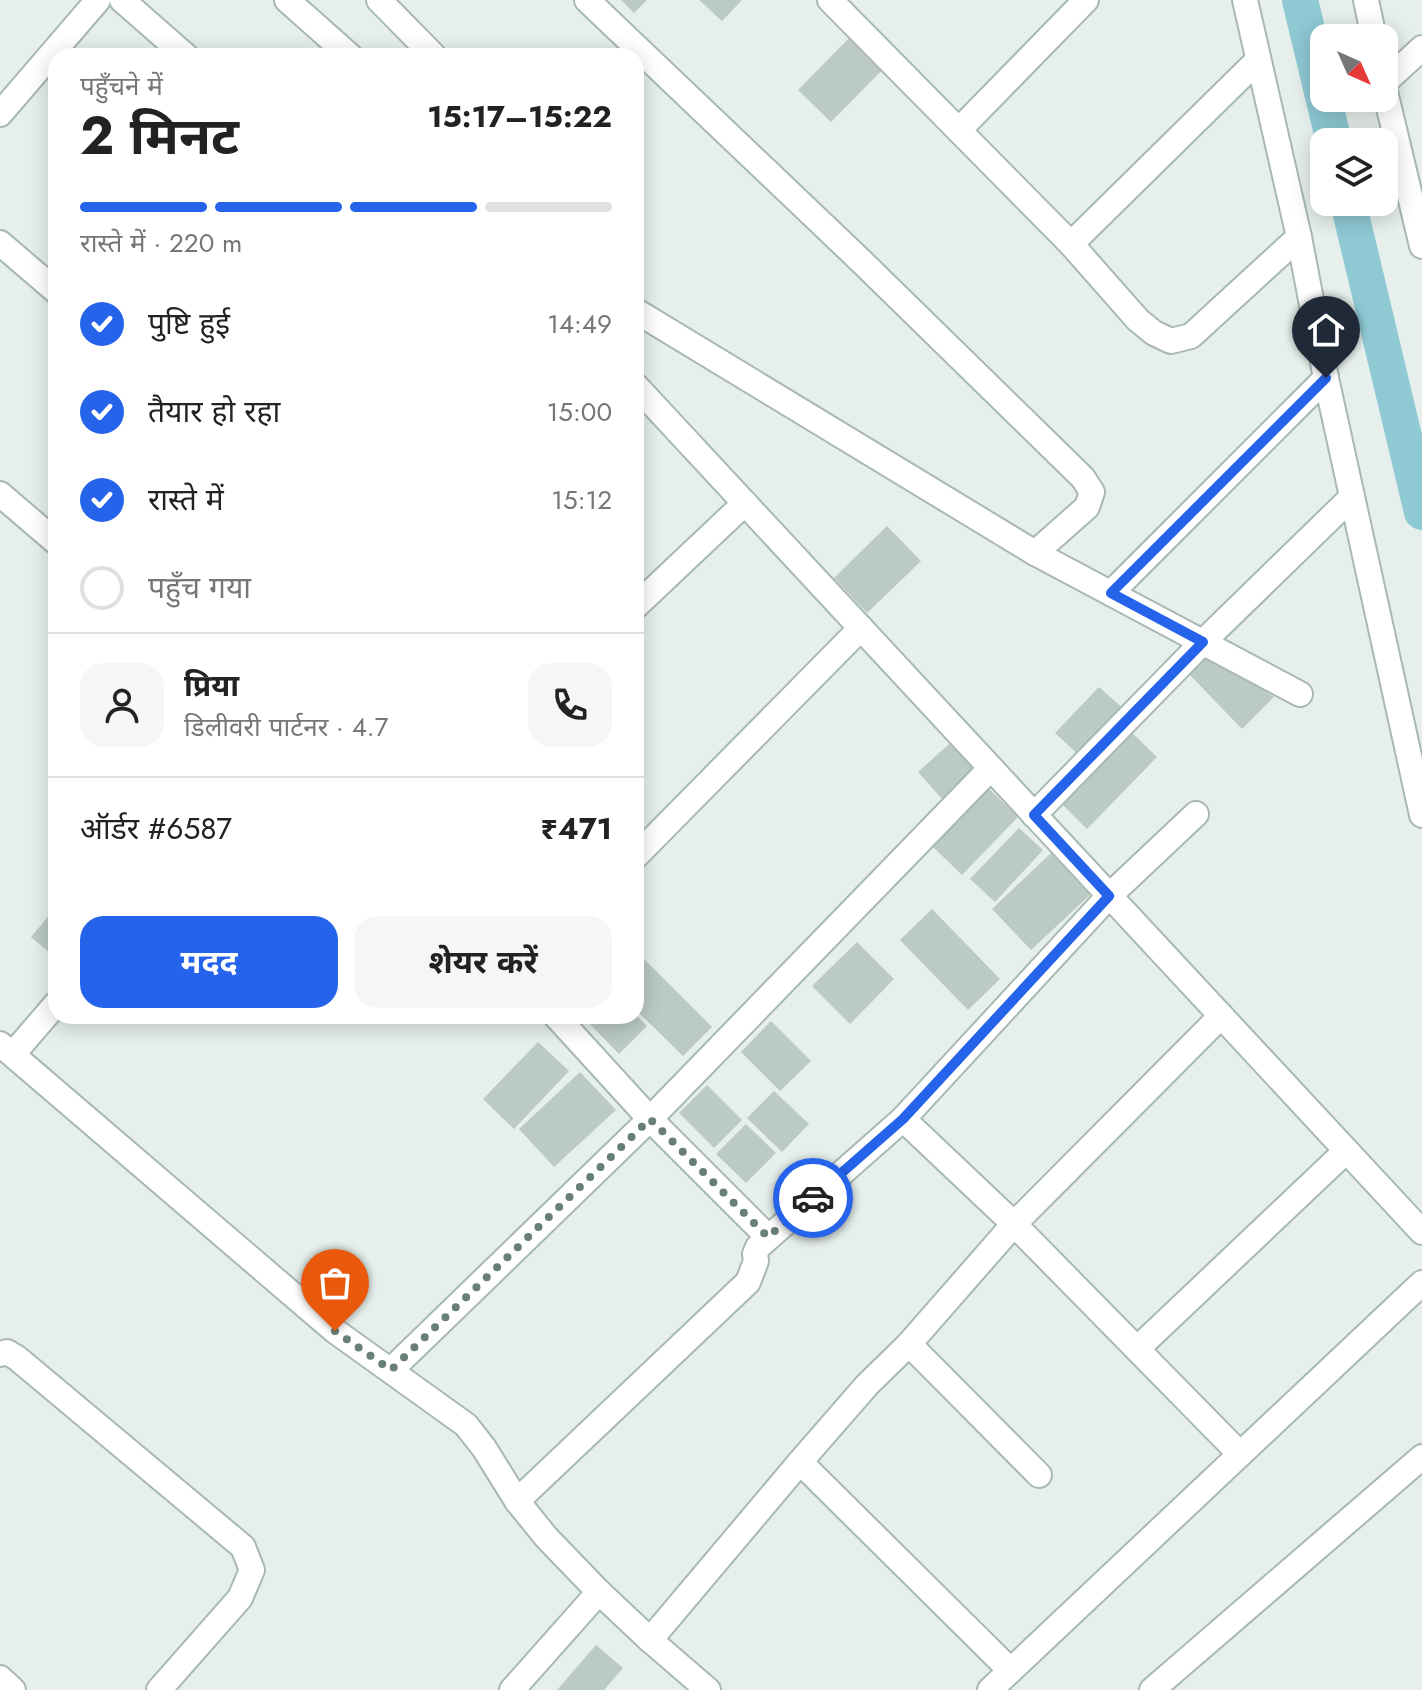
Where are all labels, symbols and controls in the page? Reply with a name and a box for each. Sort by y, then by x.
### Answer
north arrow [1310,24,1398,112]
map controls [1310,24,1398,216]
text: पहुँचने में [80,67,163,105]
text: 15:17–15:22 [427,95,612,138]
text: 2 मिनट [80,98,239,174]
button: layers [1310,128,1398,216]
text: रास्ते में · 220 m [80,224,242,262]
pin [1292,296,1360,378]
icon: check [80,302,124,346]
text: पुष्टि हुई [148,302,230,345]
text: 14:49 [547,305,612,343]
icon: home [1304,308,1348,352]
icon: check [80,390,124,434]
text: तैयार हो रहा [148,390,280,433]
text: 15:00 [547,393,612,431]
icon: check [80,478,124,522]
text: रास्ते में [148,478,224,521]
text: 15:12 [551,481,612,519]
text: पहुँच गया [148,566,251,609]
button: person [80,663,164,747]
button: phone [528,663,612,747]
text: प्रिया [184,664,239,707]
text: डिलीवरी पार्टनर · 4.7 [184,708,388,746]
text: ऑर्डर #6587 [80,807,232,850]
text: ₹471 [541,807,612,850]
button: मदद [80,916,338,1008]
button: शेयर करें [354,916,612,1008]
courier [773,1158,853,1238]
icon: car [791,1176,835,1220]
pin [301,1249,369,1331]
icon: bag [313,1261,357,1305]

